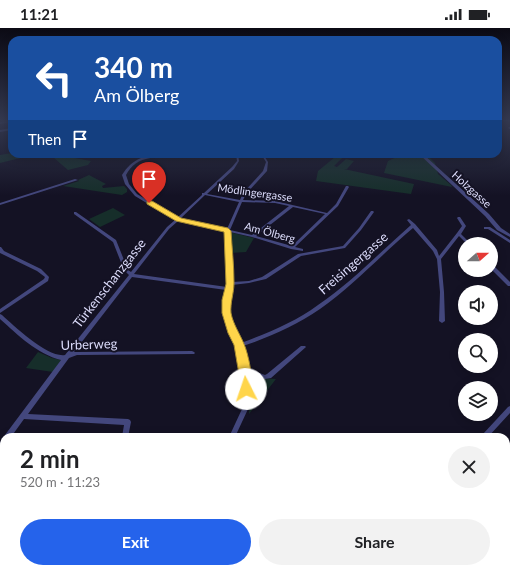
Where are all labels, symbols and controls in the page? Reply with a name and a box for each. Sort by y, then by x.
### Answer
text: 11:21 [20,5,59,23]
text: 340 m [94,50,173,84]
icon: left [28,52,80,104]
text: Am Ölberg [94,84,179,106]
icon: arrive [69,128,91,150]
text: Then [28,130,61,148]
pin [132,162,166,203]
icon: arrive [138,168,160,190]
street label: Holzgasse [450,168,495,210]
street label: Mödlingergasse [217,180,294,204]
street label: Am Ölberg [243,219,297,245]
street label: Freisingergasse [315,228,391,297]
street label: Türkenschanzgasse [69,235,149,331]
north arrow [458,237,498,277]
map controls [458,237,498,421]
button: sound [458,285,498,325]
button: search [458,333,498,373]
street label: Urberweg [60,335,118,353]
position arrow [225,368,267,410]
button: layers [458,381,498,421]
text: 2 min [20,444,80,473]
button: close [448,446,490,488]
text: 520 m · 11:23 [20,474,100,490]
button: Exit [20,519,251,565]
button: Share [259,519,490,565]

